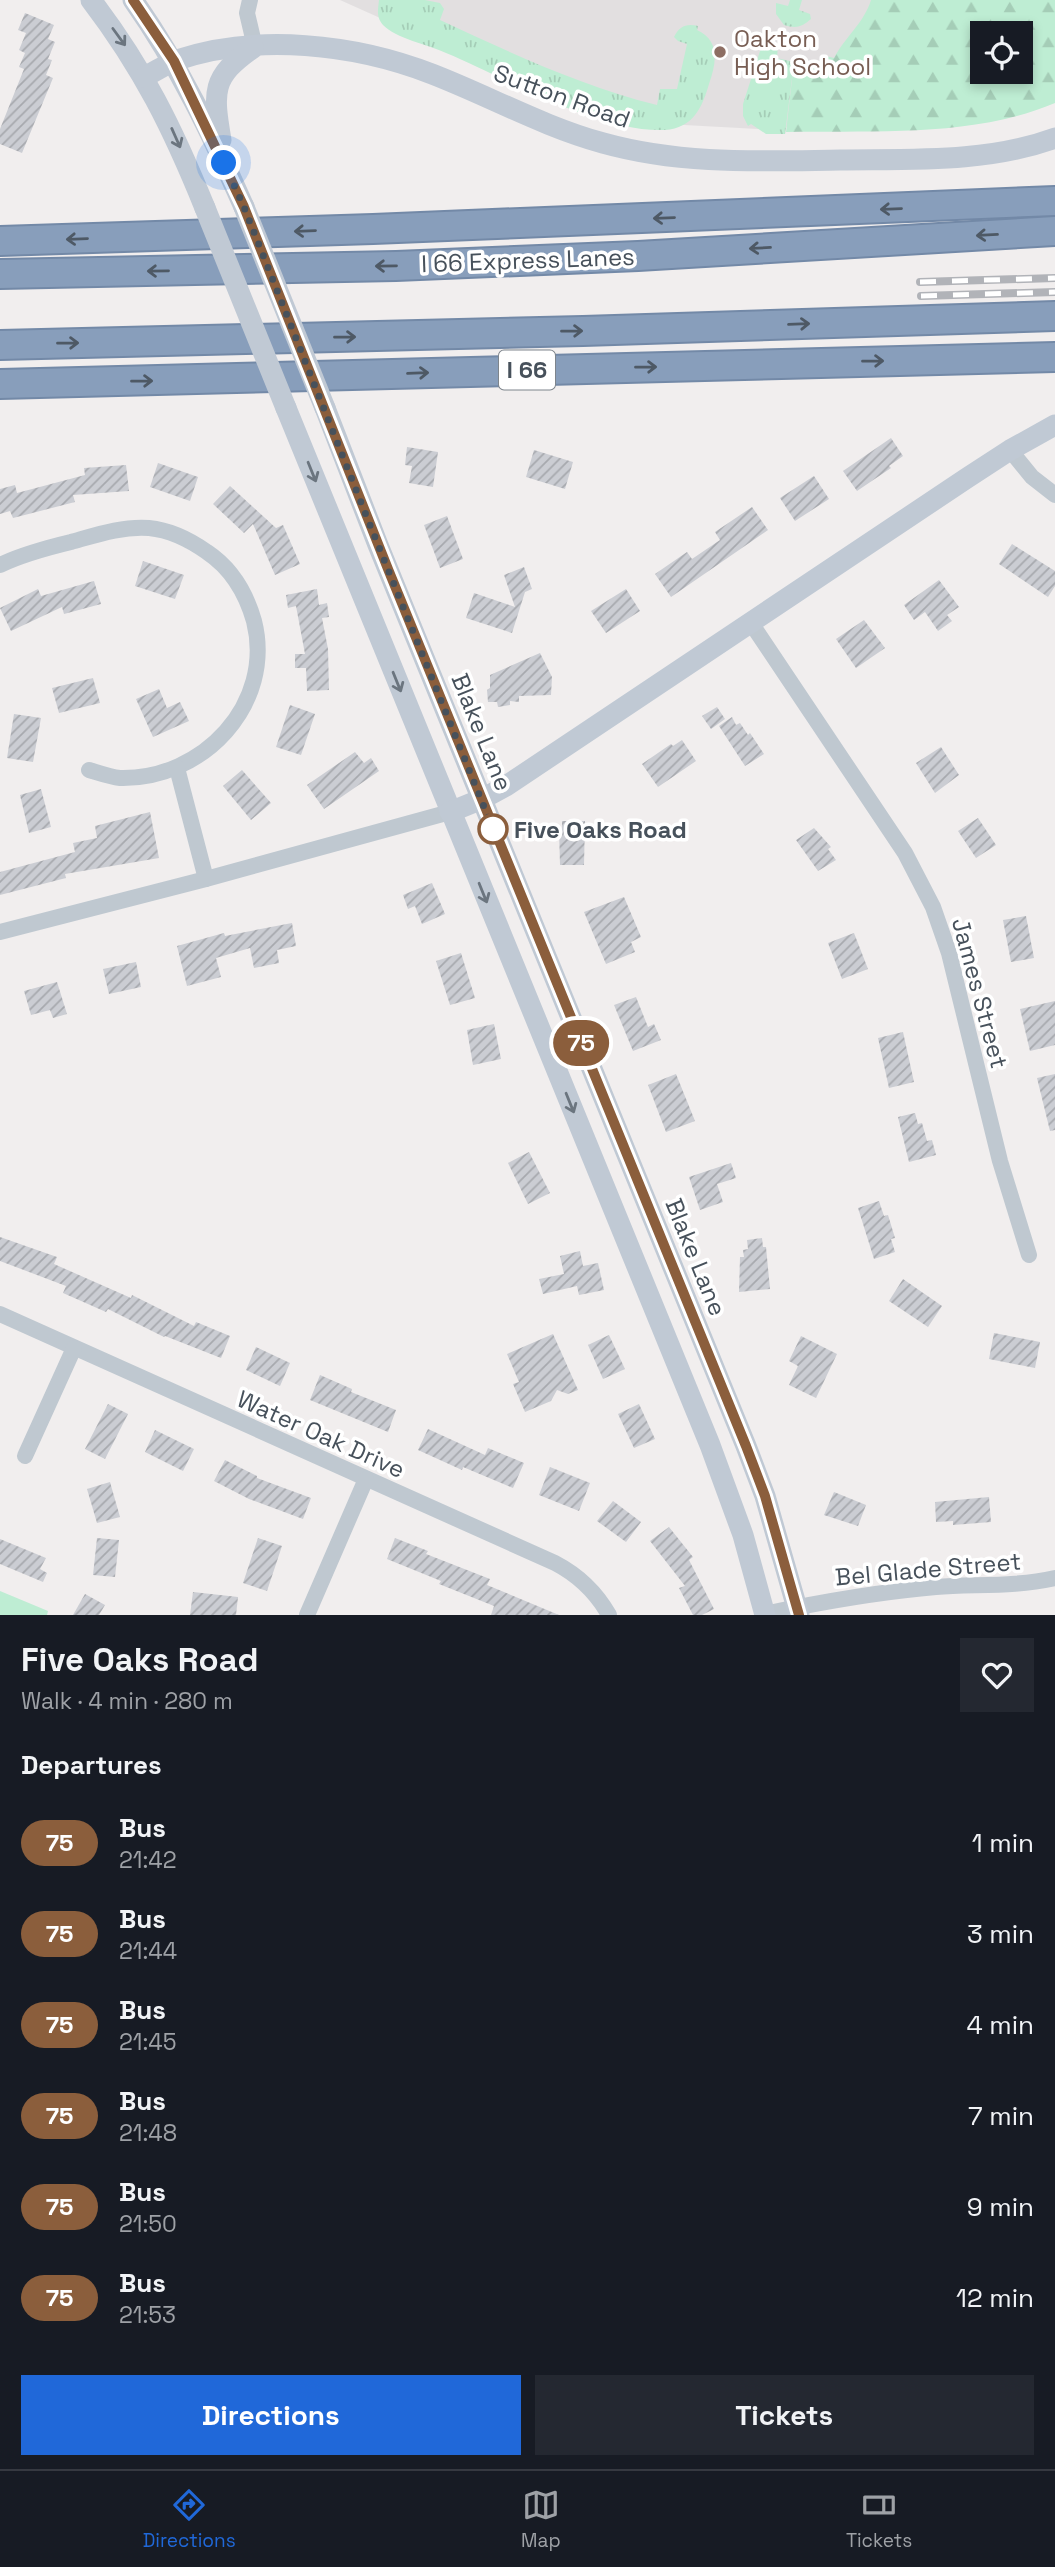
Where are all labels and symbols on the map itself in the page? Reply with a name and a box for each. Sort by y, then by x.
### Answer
place label: Oakton High School [734,23,871,82]
one-way arrow [111,28,126,47]
marker: Oakton High School [712,44,728,60]
street label: Sutton Road [490,57,634,135]
one-way arrow [170,127,183,148]
your location [206,145,241,180]
one-way arrow [880,203,903,216]
one-way arrow [652,211,675,225]
one-way arrow [293,225,316,238]
one-way arrow [976,228,999,241]
one-way arrow [66,232,89,245]
street label: I 66 Express Lanes [421,241,635,279]
one-way arrow [749,242,772,255]
one-way arrow [374,259,397,272]
one-way arrow [147,264,170,277]
one-way arrow [788,317,811,331]
one-way arrow [560,325,583,338]
one-way arrow [333,330,356,344]
one-way arrow [56,337,79,350]
road number: I 66 [499,350,555,390]
one-way arrow [861,355,884,368]
one-way arrow [634,361,657,374]
one-way arrow [406,367,429,380]
one-way arrow [130,374,153,387]
one-way arrow [306,460,319,482]
street label: Blake Lane [444,669,520,795]
one-way arrow [392,671,405,693]
marker: Five Oaks Road [478,814,508,844]
place label: Five Oaks Road [514,814,687,845]
one-way arrow [478,882,491,903]
street label: James Street [945,914,1015,1072]
line badge: 75 [550,1020,612,1066]
one-way arrow [564,1092,577,1114]
street label: Blake Lane [658,1194,734,1320]
street label: Water Oak Drive [232,1383,410,1485]
street label: Bel Glade Street [834,1545,1022,1593]

